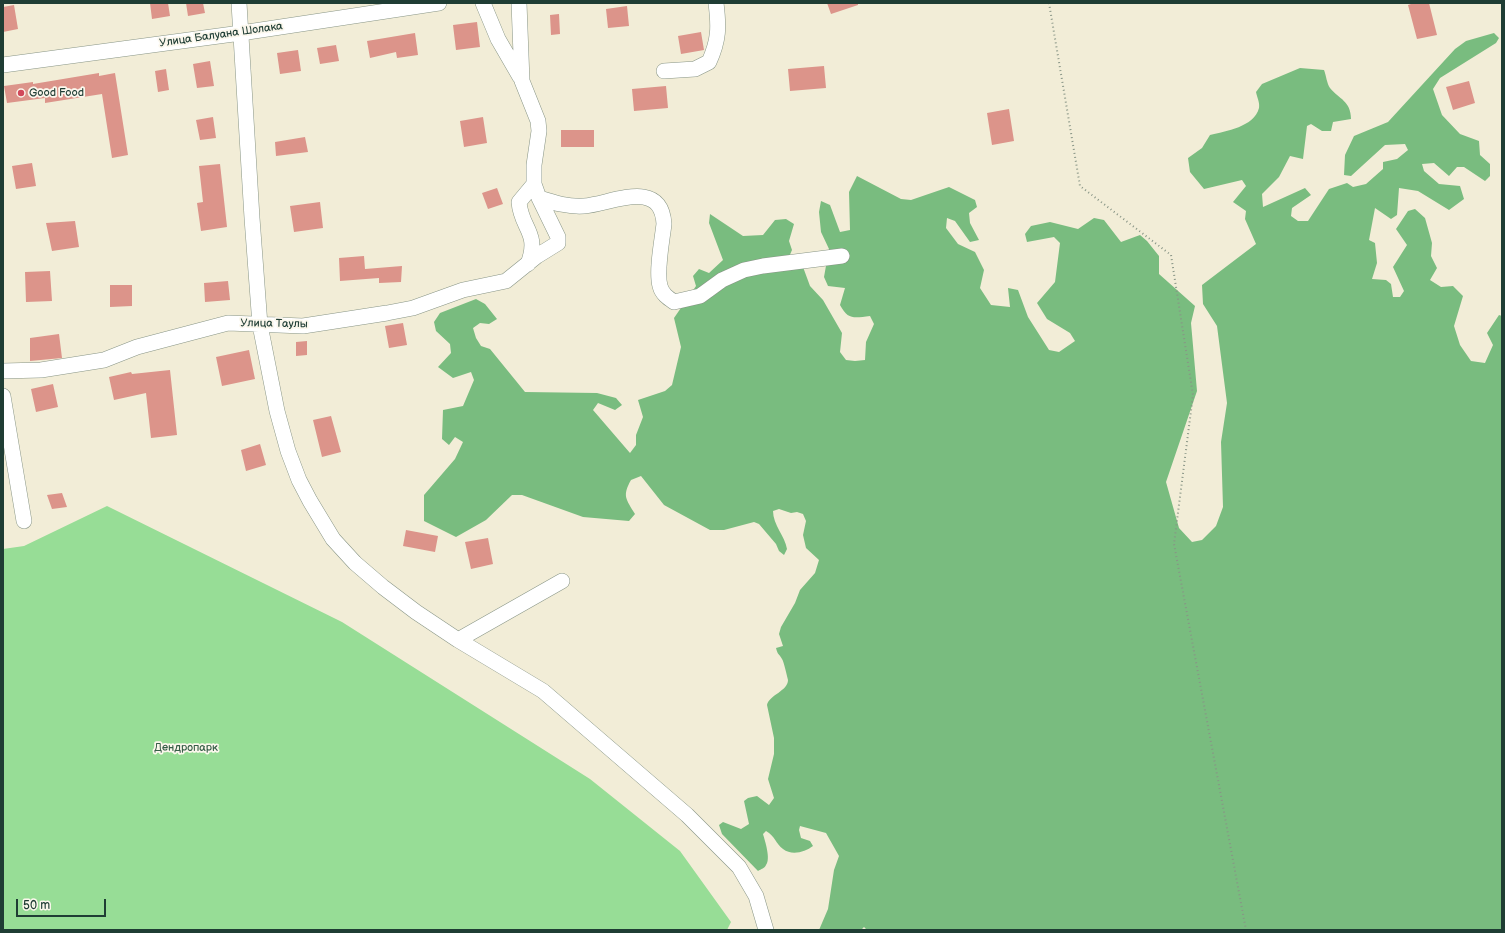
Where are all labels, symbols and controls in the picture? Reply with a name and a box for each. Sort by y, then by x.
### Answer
street label: Улица Балуана Шолака [159,20,283,50]
place label: Good Food [29,86,84,100]
marker: Good Food [16,88,26,98]
street label: Улица Таулы [240,317,308,331]
park label: Дендропарк [154,741,218,755]
scale bar [18,891,108,917]
text: 50 m [23,898,50,913]

